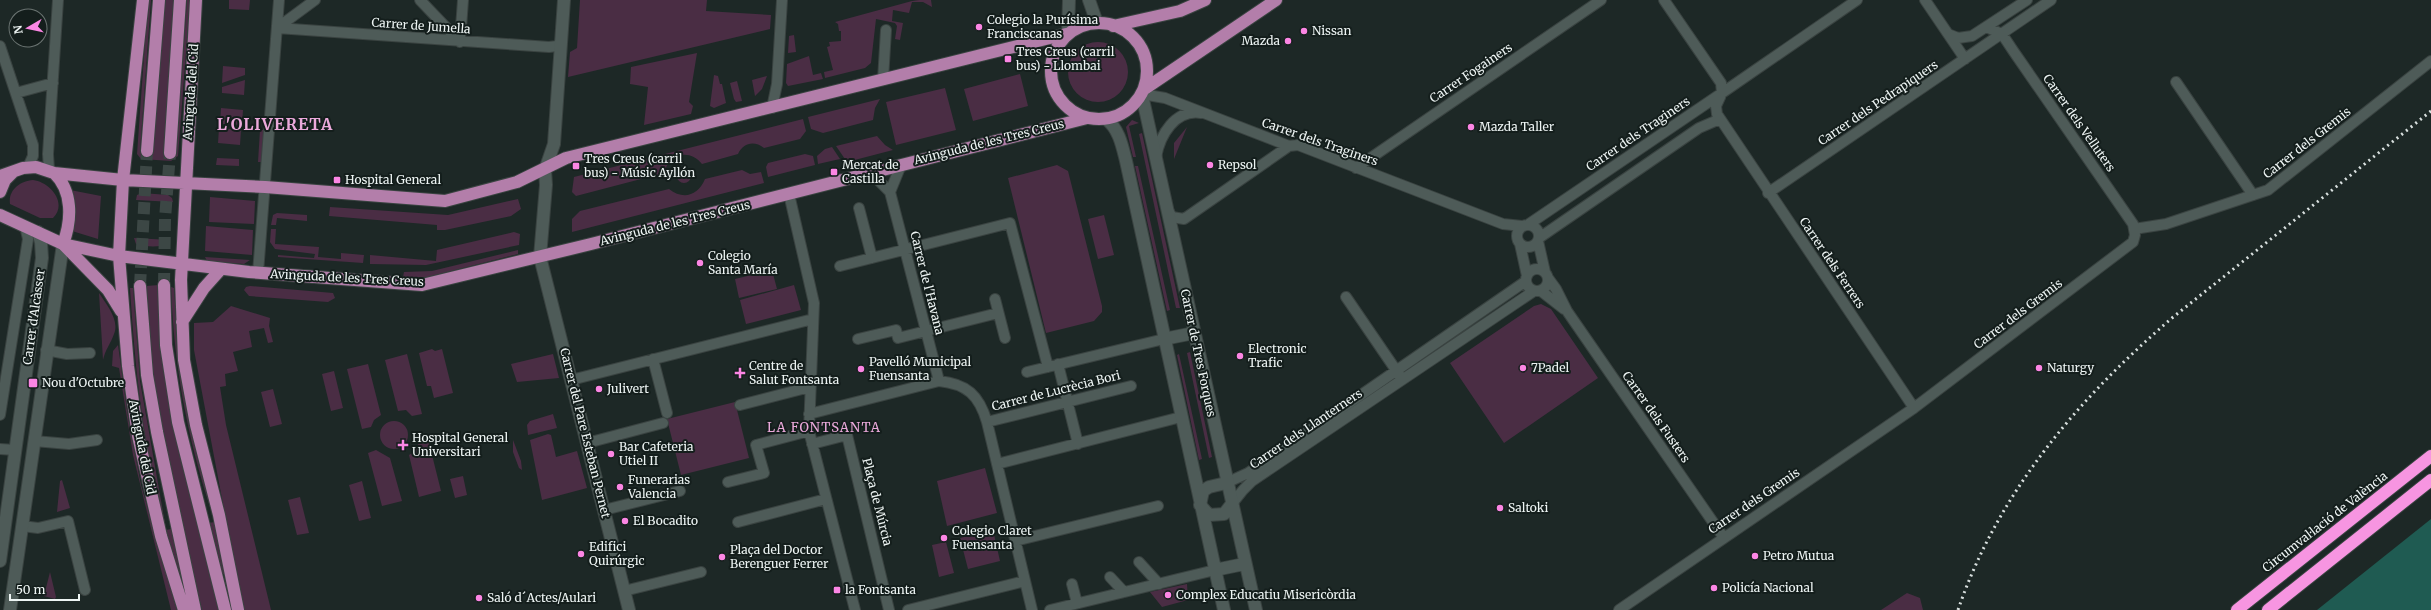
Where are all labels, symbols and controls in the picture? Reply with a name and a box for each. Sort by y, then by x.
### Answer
north arrow [8,8,48,48]
place label: Colegio la Purísima Franciscanas [987,12,1099,41]
street label: Carrer de Jumella [371,15,472,36]
marker: Colegio la Purísima Franciscanas [974,22,984,32]
place label: Nissan [1312,23,1351,38]
text: N [10,24,26,35]
marker: Nissan [1299,26,1309,36]
place label: Mazda [1241,33,1281,48]
marker: Mazda [1283,36,1293,46]
street label: Carrer Fogainers [1427,39,1515,106]
street label: Avinguda del Cid [180,43,201,142]
place label: Tres Creus (carril bus) - Llombai [1015,44,1115,73]
marker: Tres Creus (carril bus) - Llombai [1003,54,1013,64]
street label: Carrer dels Pedrapiquers [1815,57,1941,148]
street label: Carrer dels Velluters [2040,71,2119,174]
street label: Carrer dels Traginers [1583,93,1693,174]
street label: Carrer dels Gremis [2260,104,2354,181]
district label: L'OLIVERETA [217,114,333,134]
street label: Carrer dels Traginers [1260,115,1380,169]
street label: Avinguda de les Tres Creus [911,116,1065,168]
place label: Mazda Taller [1479,119,1555,134]
marker: Mazda Taller [1466,122,1476,132]
place label: Tres Creus (carril bus) - Músic Ayllón [583,151,695,180]
place label: Mercat de Castilla [842,157,899,186]
place label: Repsol [1218,157,1257,172]
marker: Repsol [1205,160,1215,170]
marker: Tres Creus (carril bus) - Músic Ayllón [571,161,581,171]
marker: Mercat de Castilla [829,167,839,177]
place label: Hospital General [345,172,441,187]
marker: Hospital General [332,175,342,185]
street label: Avinguda de les Tres Creus [597,197,751,249]
street label: Carrer dels Ferrers [1796,214,1868,311]
street label: Carrer de l'Havana [907,230,948,337]
place label: Colegio Santa María [708,248,778,277]
marker: Colegio Santa María [695,258,705,268]
street label: Avinguda de les Tres Creus [269,266,424,289]
street label: Carrer d'Alcàsser [19,267,48,366]
street label: Carrer dels Gremis [1970,275,2065,352]
street label: Carrer de Tres Forques [1178,288,1219,418]
place label: Electronic Trafic [1248,341,1307,370]
street label: Carrer del Pare Esteban Pernet [557,346,614,520]
marker: Electronic Trafic [1235,351,1245,361]
place label: Pavelló Municipal Fuensanta [869,354,972,383]
place label: Centre de Salut Fontsanta [749,358,840,387]
place label: 7Padel [1531,360,1569,375]
place label: Naturgy [2047,360,2094,375]
marker: 7Padel [1518,363,1528,373]
marker: Naturgy [2034,363,2044,373]
marker: Pavelló Municipal Fuensanta [856,364,866,374]
marker: Centre de Salut Fontsanta [734,367,746,379]
street label: Carrer de Lucrècia Bori [990,367,1122,414]
street label: Carrer dels Fusters [1619,368,1694,465]
place label: Nou d'Octubre [42,375,124,390]
marker: Nou d'Octubre [27,377,39,389]
place label: Julivert [606,381,649,396]
marker: Julivert [594,384,604,394]
street label: Carrer dels Llanterners [1247,385,1365,472]
street label: Avinguda del Cid [126,397,159,496]
district label: LA FONTSANTA [767,419,881,436]
place label: Hospital General Universitari [412,430,508,459]
marker: Hospital General Universitari [397,439,409,451]
place label: Bar Cafeteria Utiel II [619,439,694,468]
marker: Bar Cafeteria Utiel II [606,449,616,459]
street label: Plaça de Múrcia [859,456,896,548]
street label: Carrer dels Gremis [1705,464,1802,537]
street label: Circumval·lació de València [2259,468,2391,575]
place label: Funerarias Valencia [627,472,690,501]
marker: Funerarias Valencia [615,482,625,492]
place label: Saltoki [1508,500,1548,515]
marker: Saltoki [1495,503,1505,513]
place label: El Bocadito [633,513,698,528]
marker: El Bocadito [620,516,630,526]
place label: Colegio Claret Fuensanta [952,523,1032,552]
marker: Colegio Claret Fuensanta [939,533,949,543]
place label: Edifici Quirúrgic [589,539,645,568]
place label: Plaça del Doctor Berenguer Ferrer [730,542,829,571]
place label: Petro Mutua [1763,548,1835,563]
marker: Edifici Quirúrgic [576,549,586,559]
marker: Petro Mutua [1750,551,1760,561]
marker: Plaça del Doctor Berenguer Ferrer [717,552,727,562]
scale bar [10,576,79,602]
place label: Policía Nacional [1722,580,1814,595]
text: 50 m [16,582,45,597]
place label: la Fontsanta [845,582,916,597]
marker: Policía Nacional [1709,583,1719,593]
marker: la Fontsanta [832,585,842,595]
place label: Complex Educatiu Misericòrdia [1176,587,1357,602]
place label: Saló d´Actes/Aulari [487,590,596,605]
marker: Complex Educatiu Misericòrdia [1163,590,1173,600]
marker: Saló d´Actes/Aulari [474,593,484,603]

